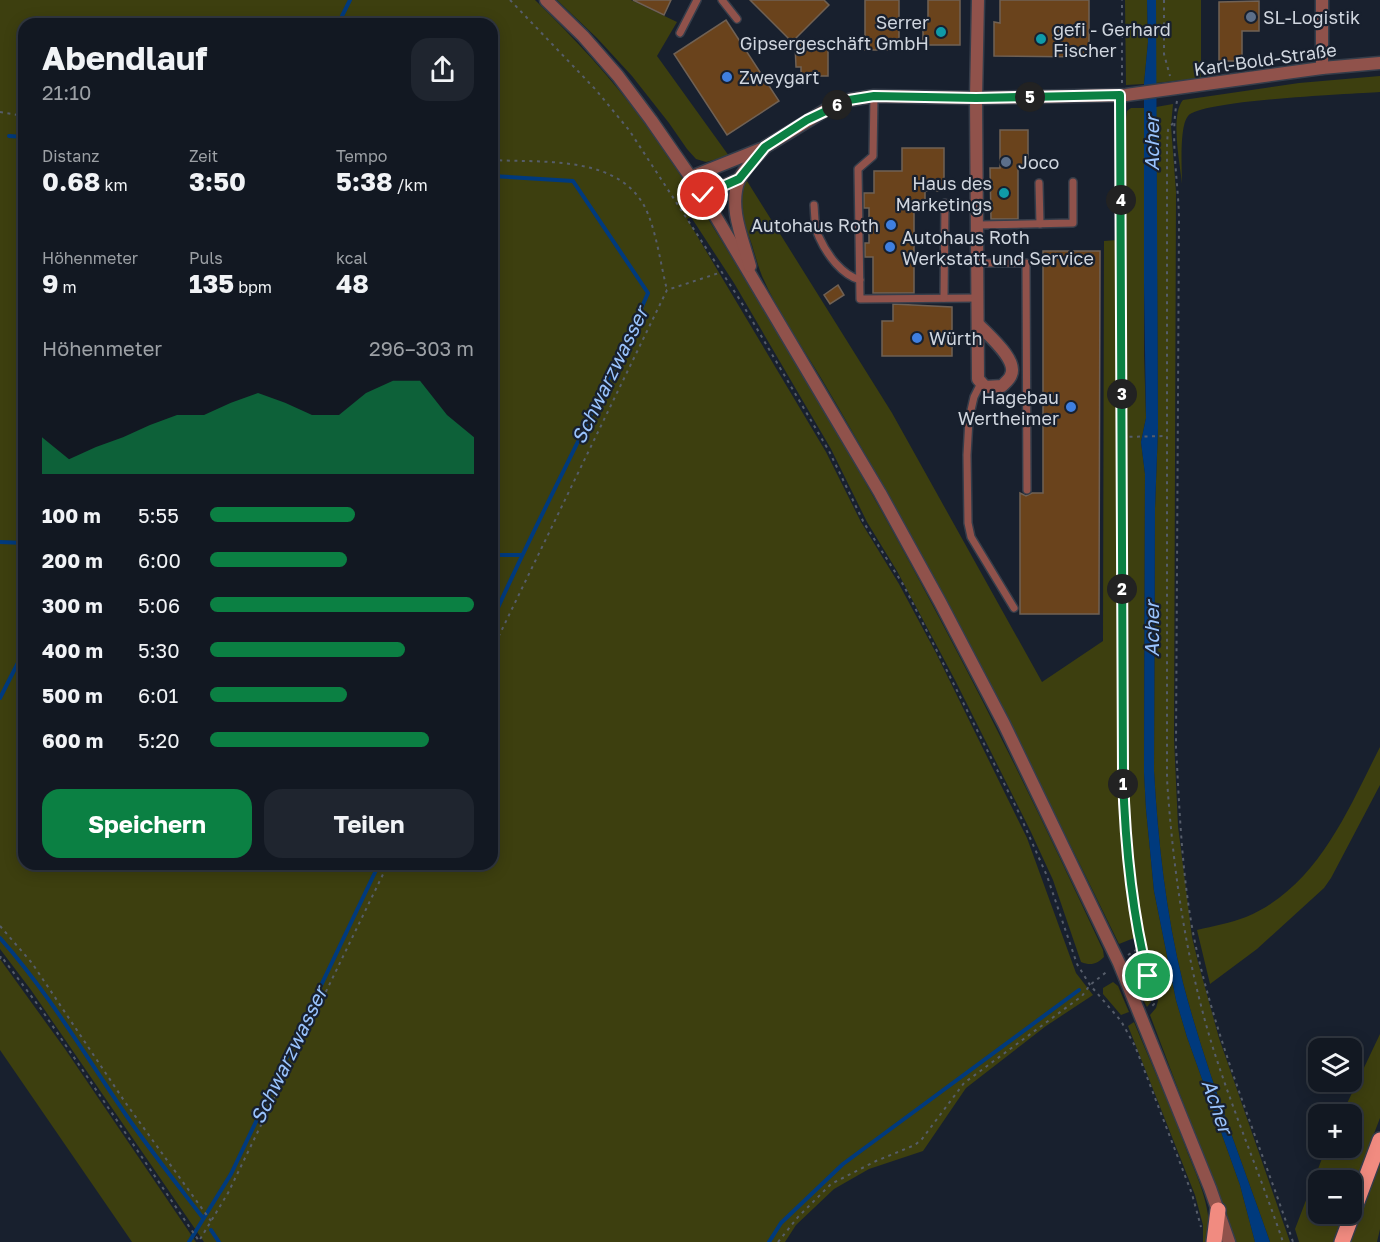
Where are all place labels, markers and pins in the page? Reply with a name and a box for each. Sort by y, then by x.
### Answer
place label: SL-Logistik [1263,6,1360,28]
marker: SL-Logistik [1244,10,1258,24]
place label: Serrer Gipsergeschäft GmbH [740,11,929,54]
place label: gefi - Gerhard Fischer [1053,18,1171,61]
marker: Serrer Gipsergeschäft GmbH [934,25,948,39]
marker: gefi - Gerhard Fischer [1034,32,1048,46]
place label: Zweygart [739,66,819,88]
marker: Zweygart [720,70,734,84]
pin: 5 [1015,82,1045,112]
pin: 6 [822,90,852,120]
place label: Joco [1018,151,1059,173]
marker: Joco [999,155,1013,169]
pin [677,169,728,220]
place label: Haus des Marketings [895,172,992,215]
pin: 4 [1106,185,1136,215]
marker: Haus des Marketings [997,186,1011,200]
place label: Autohaus Roth [751,214,879,236]
marker: Autohaus Roth [884,218,898,232]
place label: Autohaus Roth Werkstatt und Service [902,226,1094,269]
marker: Autohaus Roth Werkstatt und Service [883,240,897,254]
place label: Würth [929,327,982,349]
marker: Würth [910,331,924,345]
pin: 3 [1107,379,1137,409]
place label: Hagebau Wertheimer [958,386,1059,429]
marker: Hagebau Wertheimer [1064,400,1078,414]
pin: 2 [1107,574,1137,604]
pin: 1 [1108,769,1138,799]
pin [1122,950,1173,1001]

